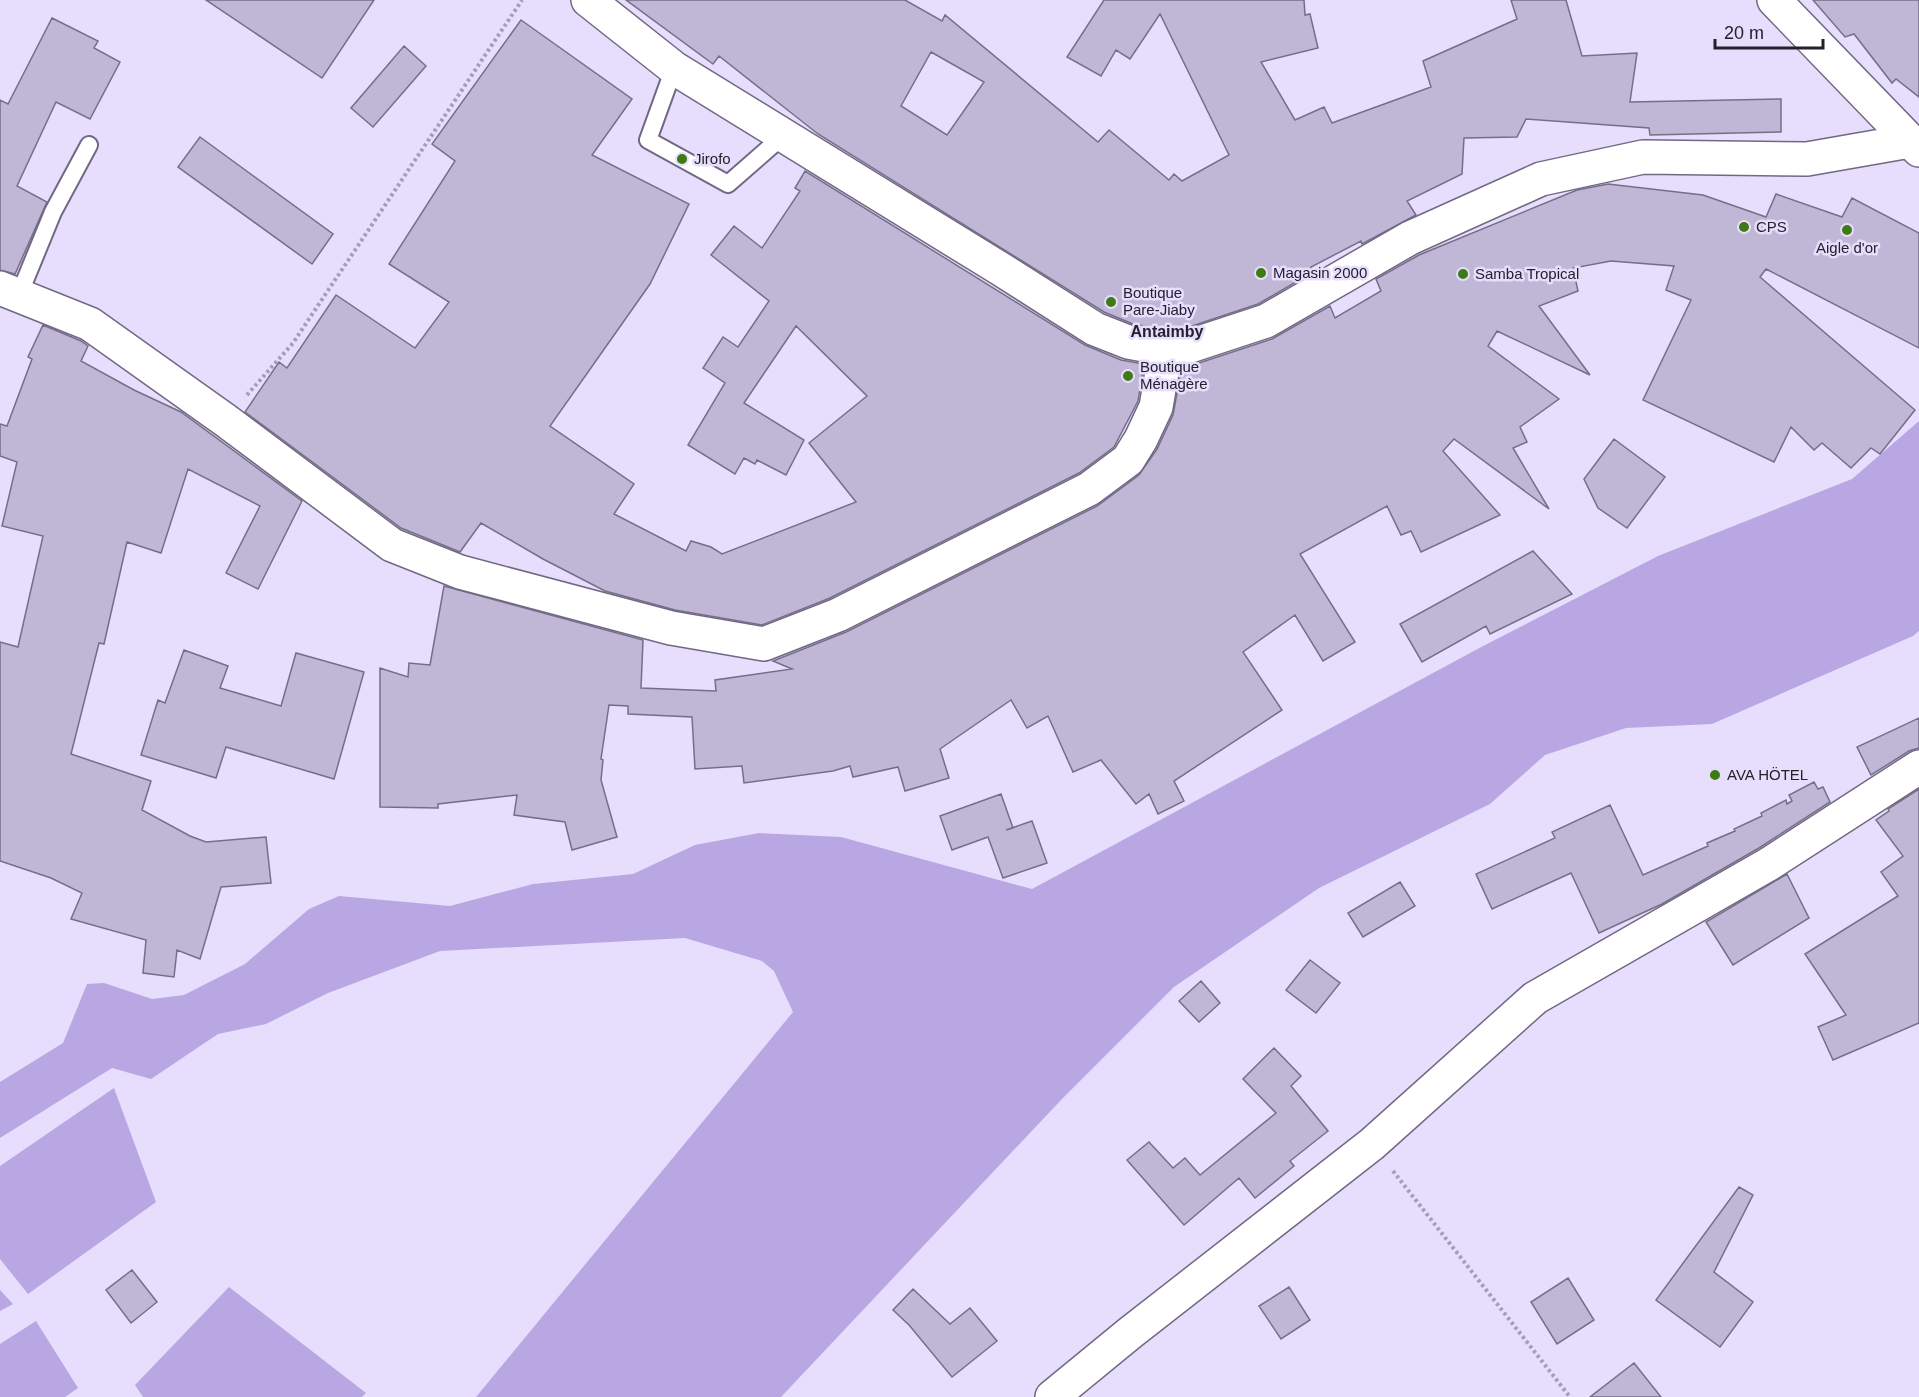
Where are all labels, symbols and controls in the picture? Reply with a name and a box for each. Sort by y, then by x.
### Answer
scale bar [1715,12,1823,50]
text: 20 m [1724,23,1764,43]
place label: Jirofo [694,150,731,167]
marker: Jirofo [675,152,689,166]
place label: CPS [1756,218,1787,235]
marker: CPS [1737,220,1751,234]
marker: Aigle d'or [1840,223,1854,237]
place label: Aigle d'or [1816,239,1878,256]
place label: Magasin 2000 [1273,264,1367,281]
place label: Samba Tropical [1475,265,1579,282]
marker: Magasin 2000 [1254,266,1268,280]
marker: Samba Tropical [1456,267,1470,281]
place label: Boutique Pare-Jiaby [1123,284,1195,318]
marker: Boutique Pare-Jiaby [1104,295,1118,309]
district label: Antaimby [1131,323,1204,340]
place label: Boutique Ménagère [1140,358,1208,392]
marker: Boutique Ménagère [1121,369,1135,383]
place label: AVA HÖTEL [1727,766,1808,783]
marker: AVA HÖTEL [1708,768,1722,782]

